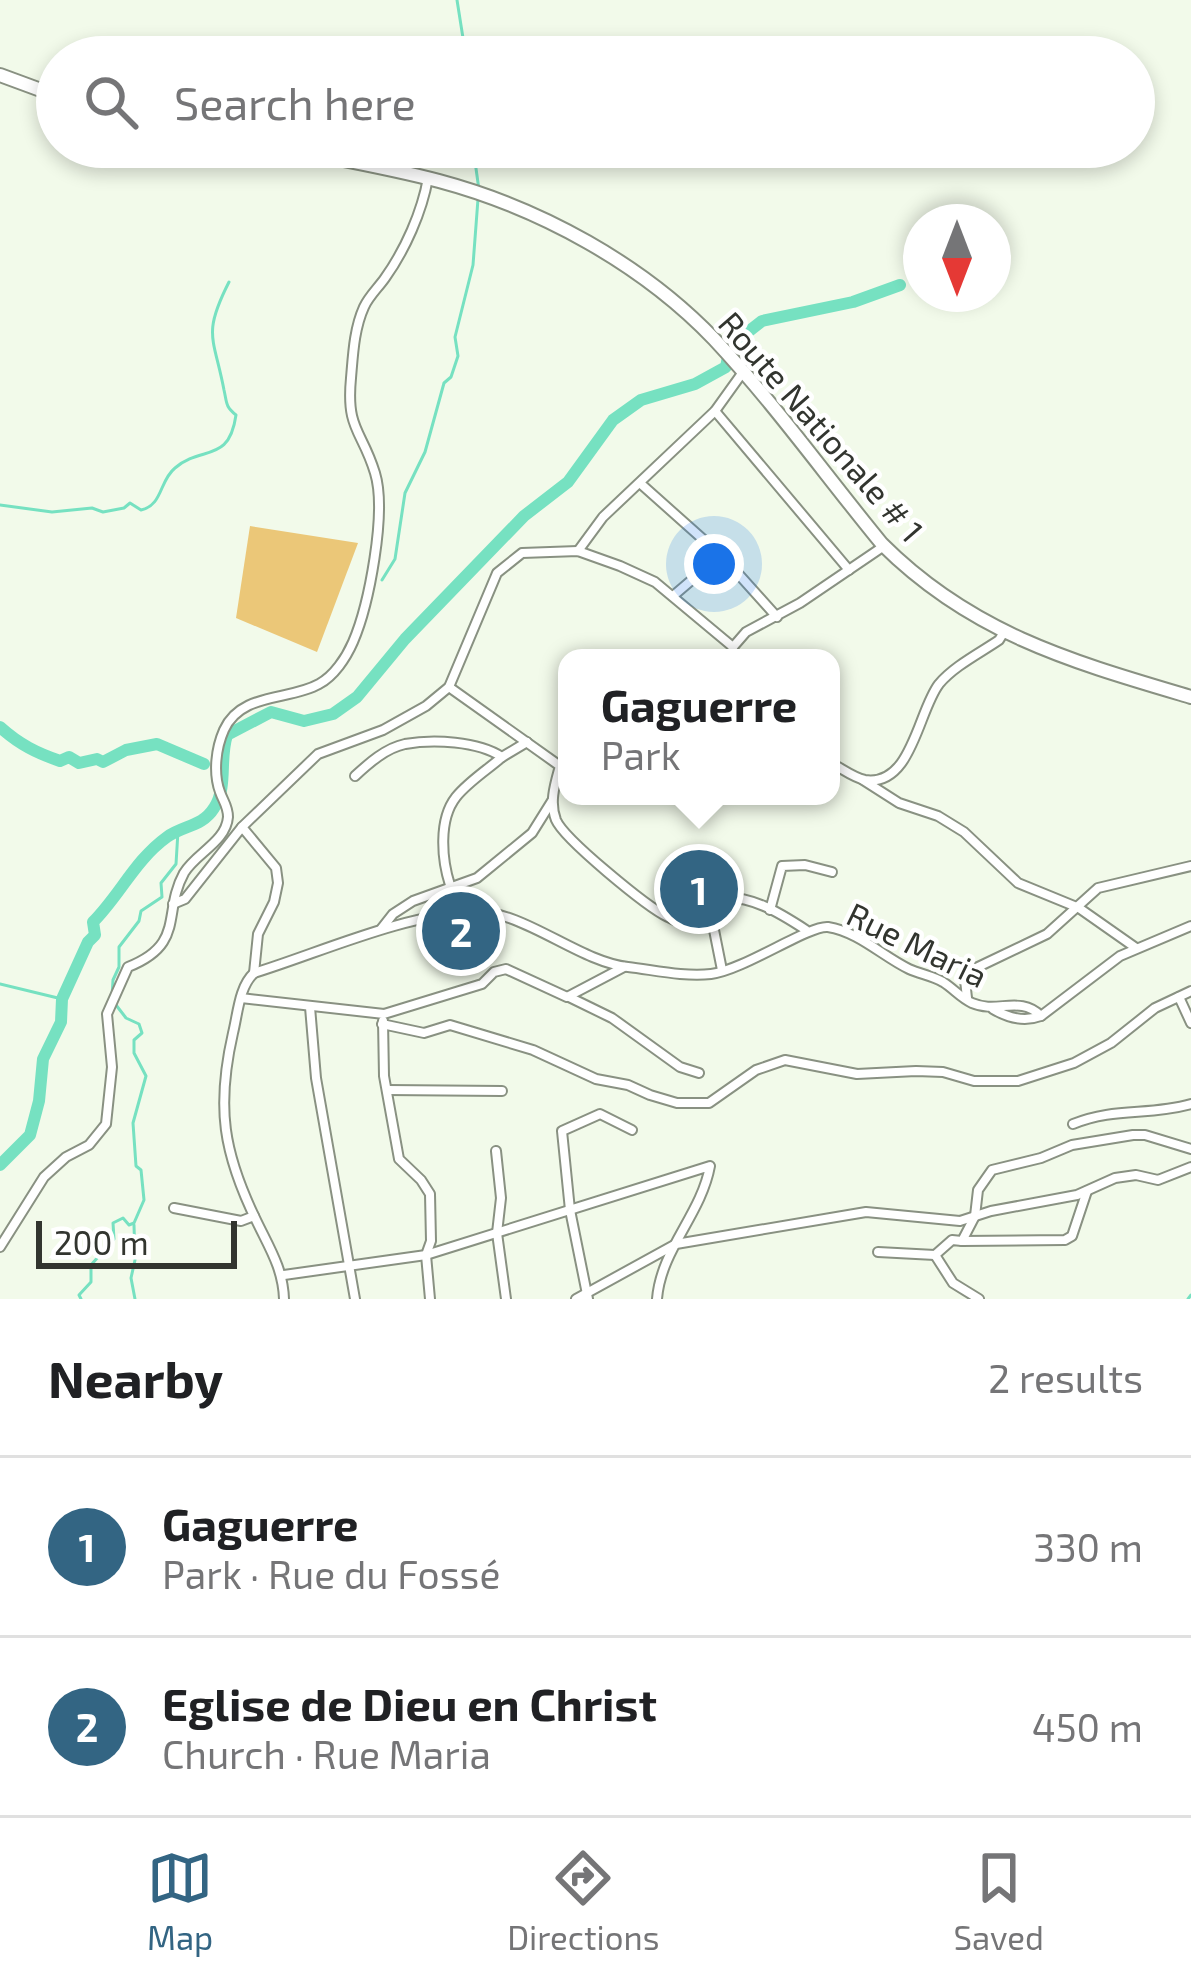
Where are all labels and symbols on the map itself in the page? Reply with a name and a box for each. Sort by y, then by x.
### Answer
north arrow [903,204,1011,312]
street label: Route Nationale # 1 [711,303,933,549]
your location [684,534,744,594]
pin: 1 [660,844,738,934]
pin: 2 [422,886,500,976]
street label: Rue Maria [841,893,994,995]
scale bar [36,1215,237,1268]

